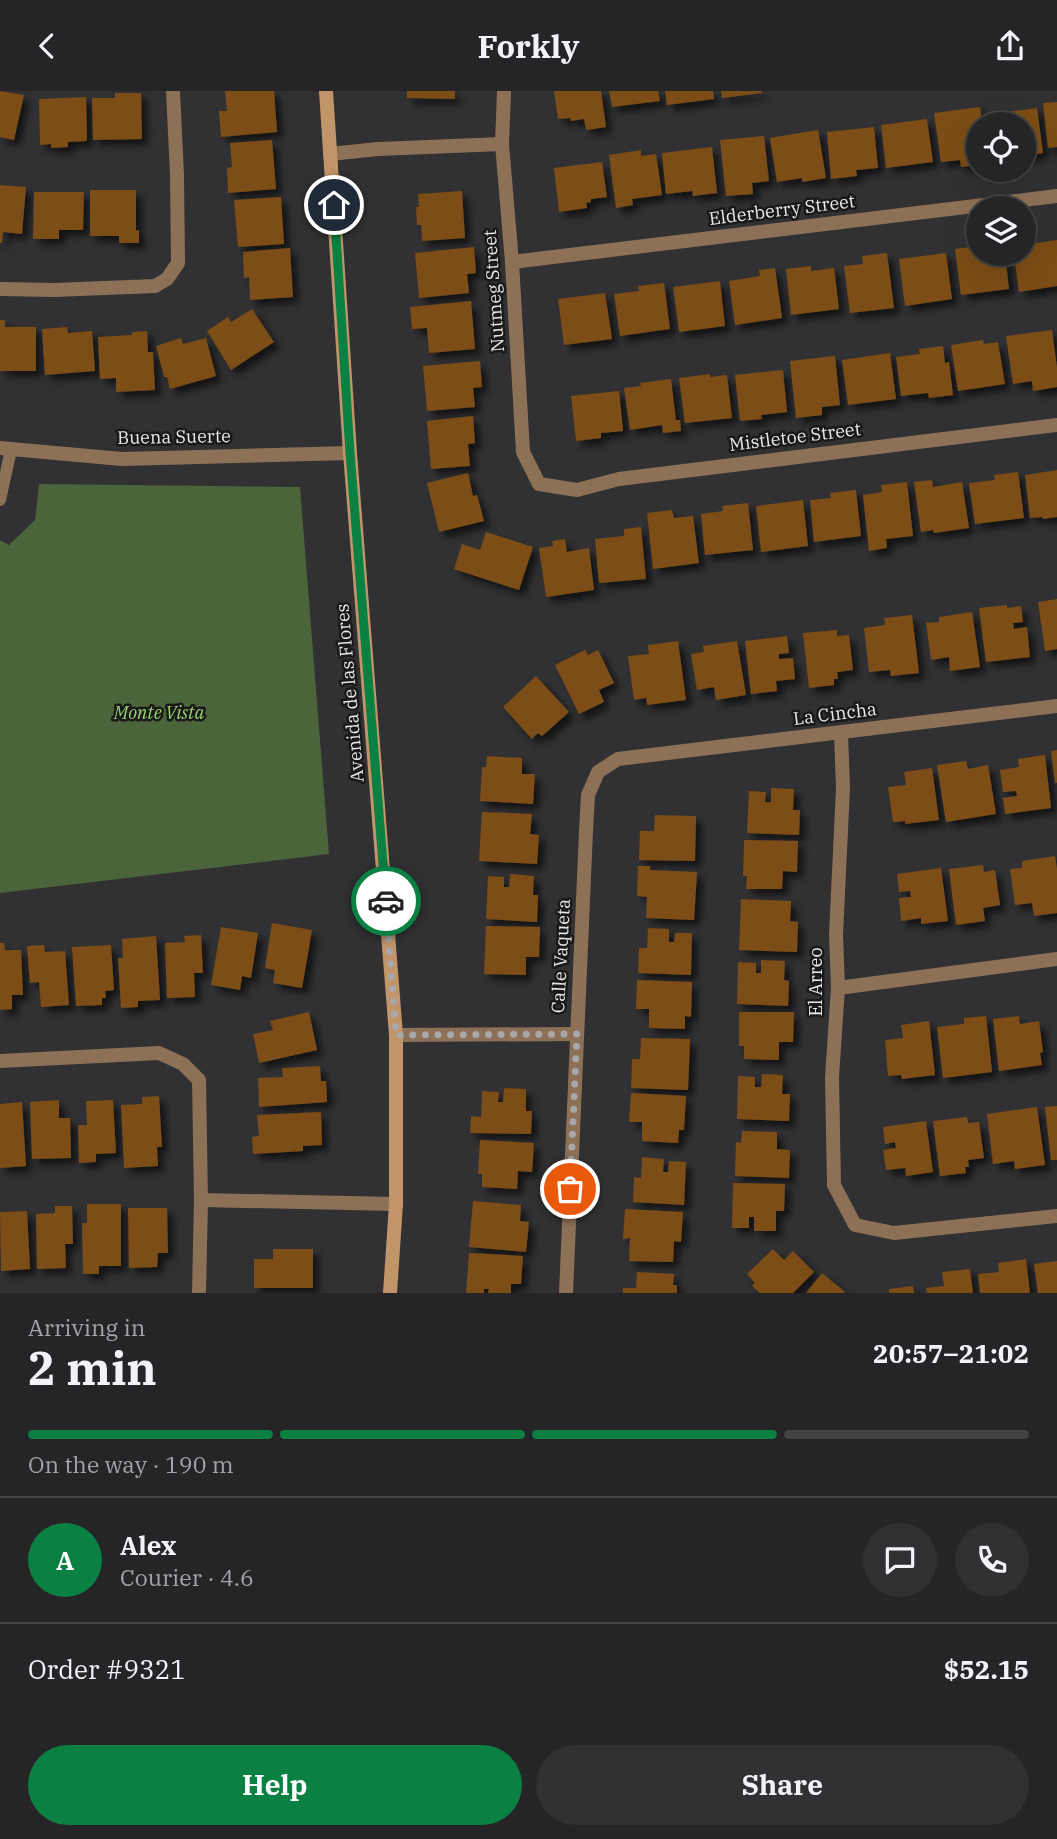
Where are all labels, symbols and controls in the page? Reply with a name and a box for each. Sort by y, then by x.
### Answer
text: Forkly [478,25,579,67]
icon: back [28,27,66,65]
icon: share [991,27,1029,65]
map controls [966,112,1036,266]
button: locate [966,112,1036,182]
pin [304,175,364,235]
icon: home [315,186,353,224]
street label: Elderberry Street [708,189,856,230]
button: layers [966,196,1036,266]
street label: Nutmeg Street [478,229,509,353]
street label: Mistletoe Street [728,417,862,456]
street label: Buena Suerte [117,424,231,449]
street label: Avenida de las Flores [330,603,369,783]
street label: La Cincha [792,697,878,730]
park label: Monte Vista [113,701,204,724]
courier [351,866,421,936]
icon: car [367,882,405,920]
street label: Calle Vaqueta [546,898,575,1014]
street label: El Arreo [804,947,827,1017]
pin [540,1159,600,1219]
icon: bag [551,1170,589,1208]
text: Arriving in [28,1312,145,1342]
text: 20:57–21:02 [873,1336,1029,1370]
text: 2 min [28,1338,157,1398]
text: On the way · 190 m [28,1449,234,1479]
button: chat [863,1523,937,1597]
button: phone [955,1523,1029,1597]
text: Alex [120,1528,176,1562]
text: A [56,1543,74,1577]
text: Courier · 4.6 [120,1562,254,1592]
text: Order #9321 [28,1652,186,1686]
text: $52.15 [944,1652,1029,1686]
button: Help [28,1745,522,1825]
button: Share [536,1745,1029,1825]

